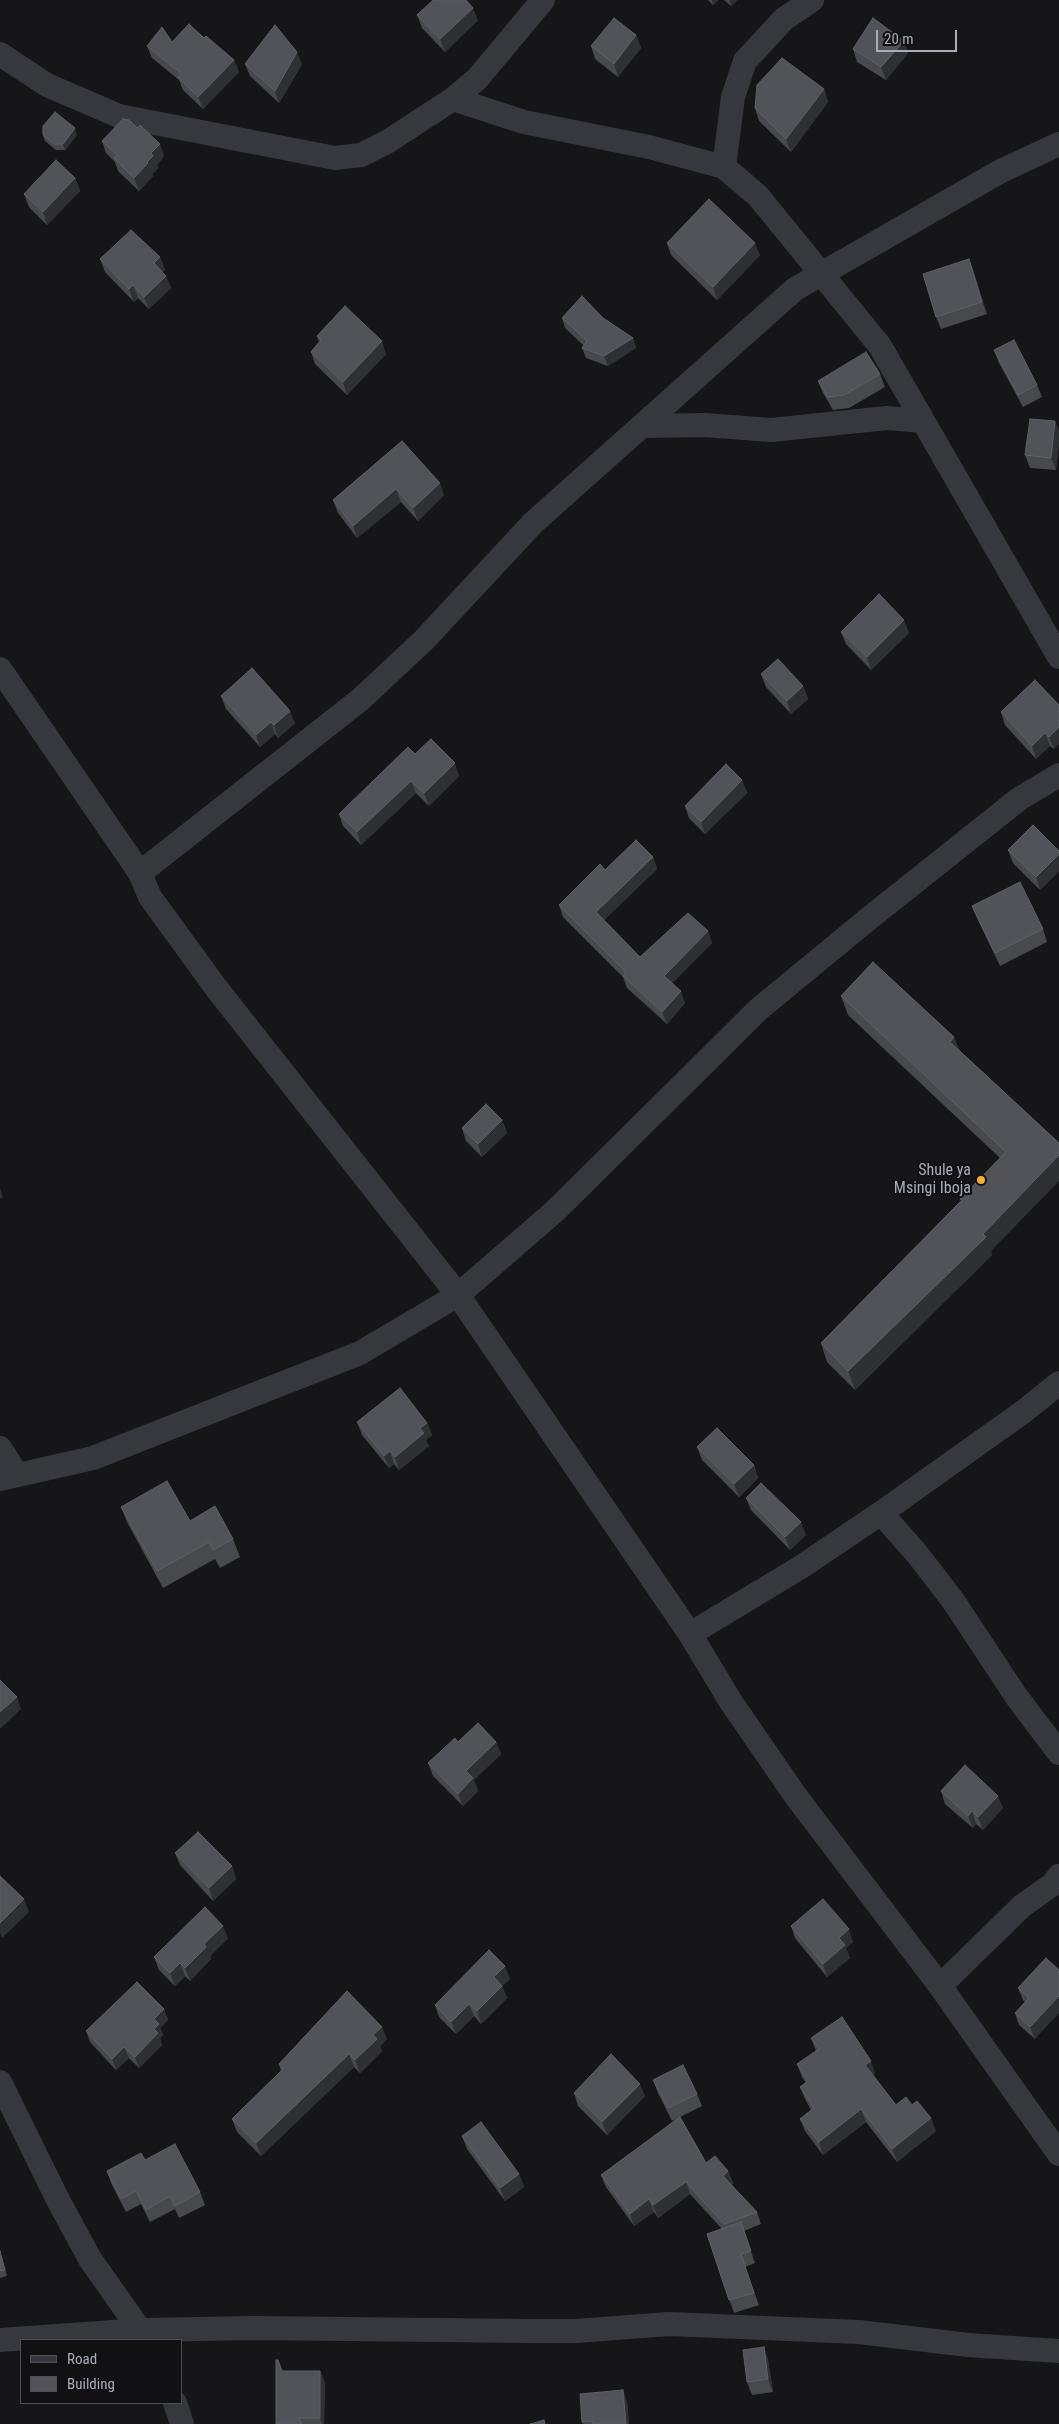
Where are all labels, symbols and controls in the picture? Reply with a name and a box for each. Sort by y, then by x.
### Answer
scale bar [879,20,960,52]
text: 20 m [884,30,914,48]
place label: Shule ya Msingi Iboja [894,1161,971,1199]
marker: Shule ya Msingi Iboja [975,1174,987,1186]
legend [20,2339,182,2404]
text: Road [67,2350,97,2368]
text: Building [67,2375,115,2393]

